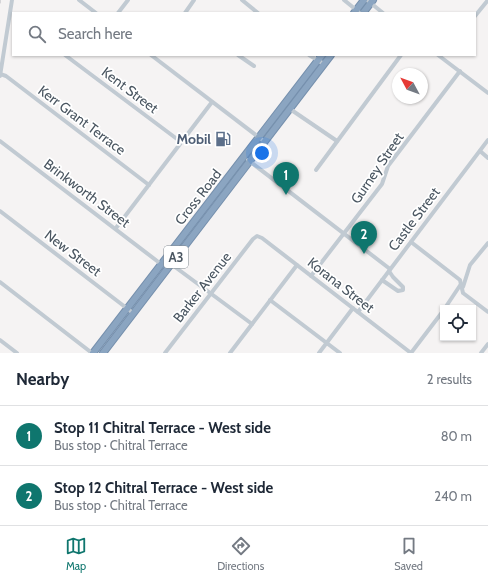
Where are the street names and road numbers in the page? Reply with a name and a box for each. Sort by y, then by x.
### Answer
street label: Kent Street [98,63,162,117]
street label: Kerr Grant Terrace [35,81,129,159]
street label: Gurney Street [347,129,408,207]
street label: Brinkworth Street [40,155,134,231]
street label: Cross Road [171,166,225,228]
street label: Castle Street [384,183,444,255]
street label: New Street [41,226,105,280]
road number: A3 [164,246,188,268]
street label: Barker Avenue [169,248,235,326]
street label: Korana Street [304,253,378,317]

